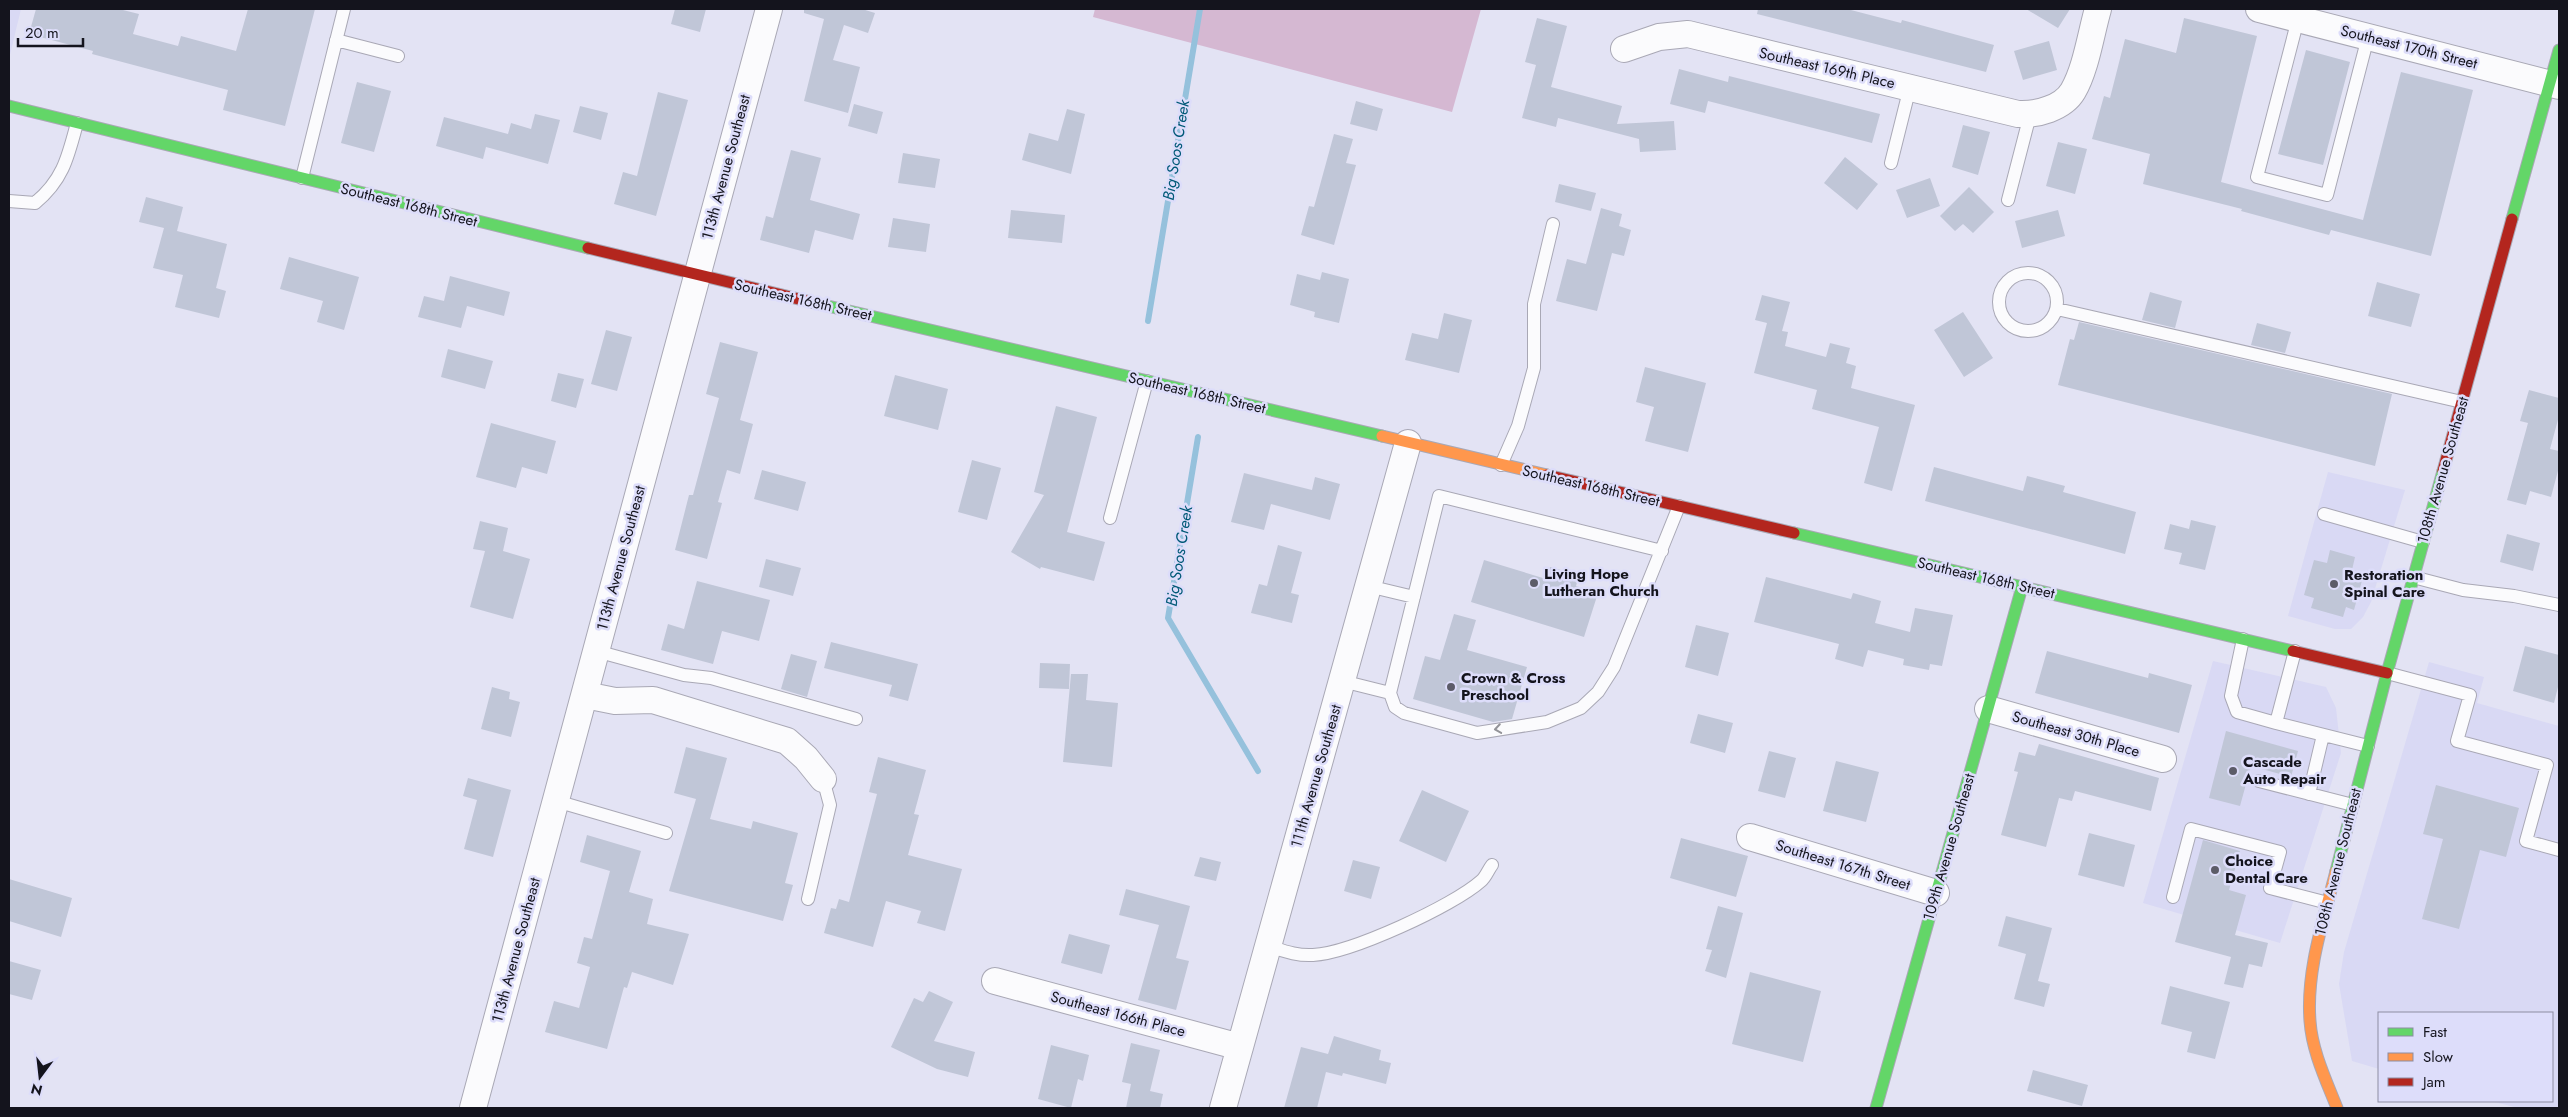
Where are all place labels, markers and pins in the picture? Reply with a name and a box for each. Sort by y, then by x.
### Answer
place label: Living Hope Lutheran Church [1544,563,1659,602]
place label: Restoration Spinal Care [2344,564,2426,603]
marker: Living Hope Lutheran Church [1528,577,1540,589]
marker: Restoration Spinal Care [2328,578,2340,590]
place label: Crown & Cross Preschool [1461,667,1566,706]
marker: Crown & Cross Preschool [1445,681,1457,693]
place label: Cascade Auto Repair [2242,751,2327,790]
marker: Cascade Auto Repair [2227,765,2239,777]
place label: Choice Dental Care [2225,850,2308,889]
marker: Choice Dental Care [2209,864,2221,876]

